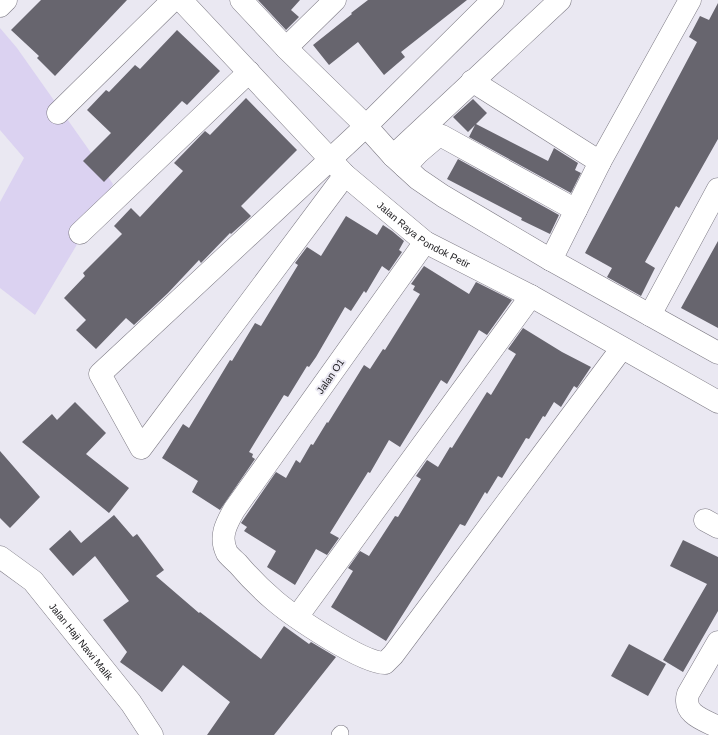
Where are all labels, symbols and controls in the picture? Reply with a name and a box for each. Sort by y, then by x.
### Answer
street label: Jalan Raya Pondok Petir [375,199,472,270]
street label: Jalan O1 [314,356,347,396]
street label: Jalan Haji Nawi Malik [47,601,116,683]

